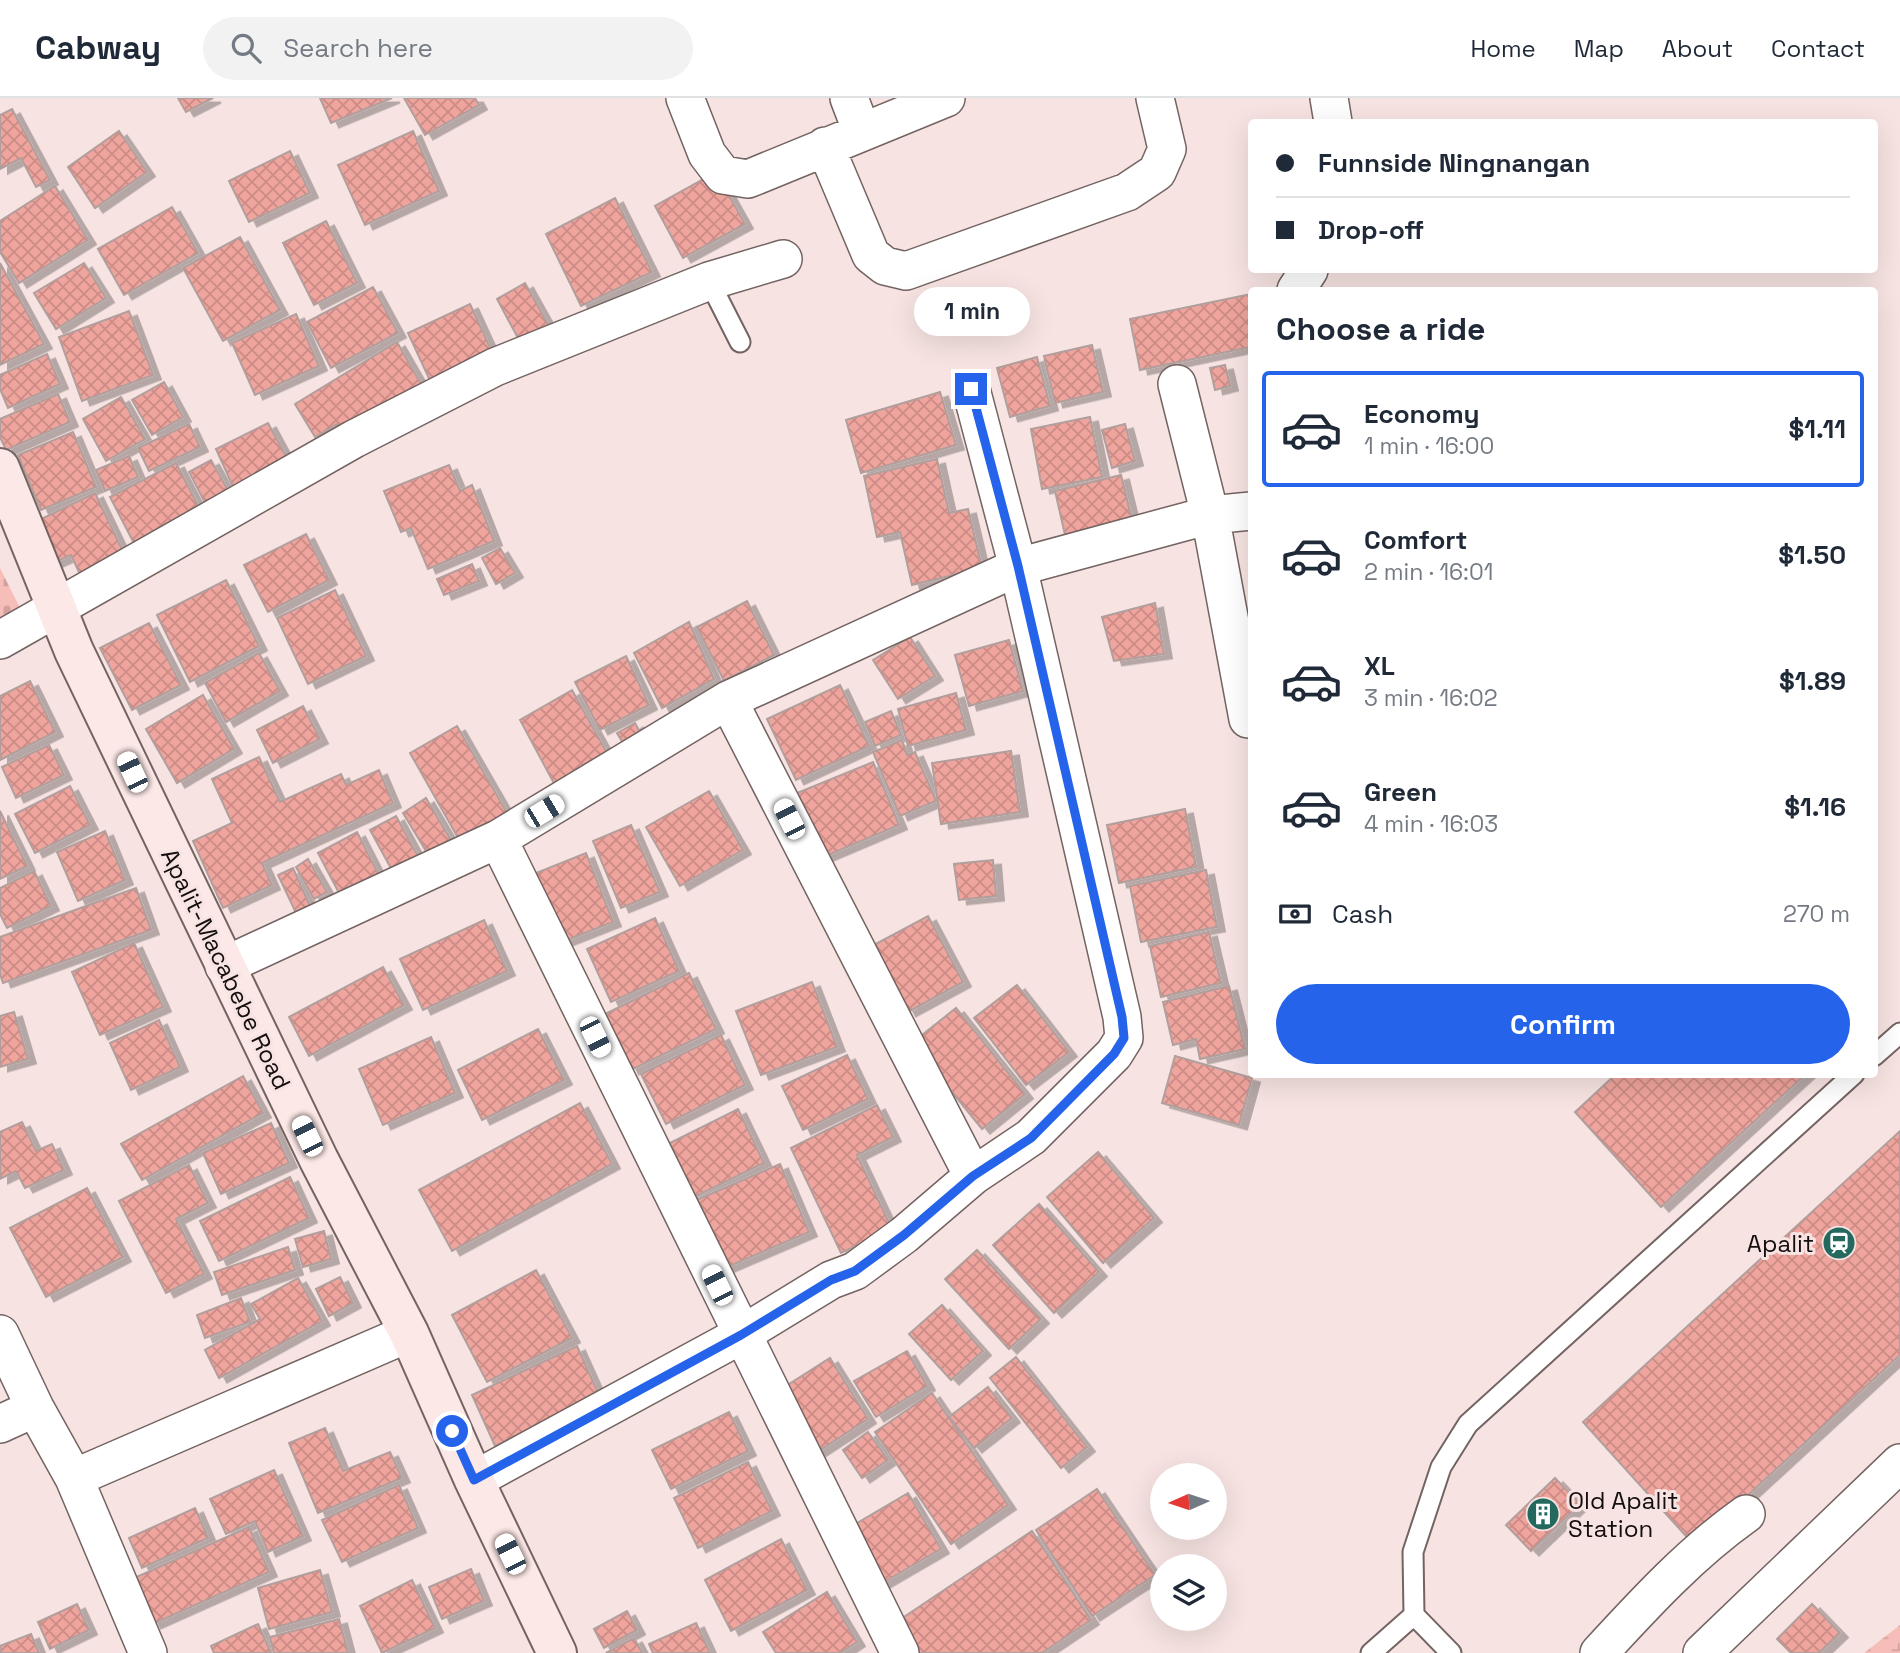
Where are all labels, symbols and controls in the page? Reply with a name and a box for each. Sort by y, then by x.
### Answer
search box [203,17,693,80]
text: Cabway [35,27,161,69]
icon: search [227,29,265,67]
text: Search here [283,31,433,65]
text: Home [1470,33,1536,64]
text: Map [1574,33,1624,64]
text: About [1662,33,1733,64]
text: Contact [1771,33,1865,64]
text: Funnside Ningnangan [1318,146,1590,180]
text: Drop-off [1318,213,1424,247]
callout: 1 min [913,288,1029,336]
text: 1 min [944,296,1000,326]
text: Choose a ride [1276,309,1486,349]
route end [955,373,987,405]
text: Economy [1364,397,1480,431]
icon: car [1280,398,1343,461]
text: $1.11 [1789,412,1846,446]
text: 1 min · 16:00 [1364,431,1494,461]
text: Comfort [1364,523,1467,557]
icon: car [1280,524,1343,587]
text: $1.50 [1778,538,1846,572]
text: 2 min · 16:01 [1364,557,1493,587]
text: XL [1364,649,1395,683]
icon: car [1280,650,1343,713]
text: $1.89 [1779,664,1846,698]
text: 3 min · 16:02 [1364,683,1498,713]
car [114,749,151,795]
text: Green [1364,775,1437,809]
icon: car [1280,776,1343,839]
text: $1.16 [1784,790,1846,824]
car [521,791,568,831]
car [771,796,808,842]
text: 4 min · 16:03 [1364,809,1498,839]
street label: Apalit-Macabebe Road [154,843,298,1095]
icon: cash [1276,895,1314,933]
text: Cash [1332,897,1393,931]
text: 270 m [1783,899,1850,929]
button: Confirm [1276,984,1850,1064]
car [577,1014,614,1060]
car [289,1113,326,1159]
station icon: Apalit [1820,1224,1858,1262]
place label: Apalit [1747,1228,1814,1259]
car [699,1262,736,1308]
route start [436,1415,468,1447]
north arrow [1150,1463,1227,1540]
map controls [1150,1463,1227,1631]
place label: Old Apalit Station [1568,1485,1678,1544]
building icon: Old Apalit Station [1524,1495,1562,1533]
car [492,1531,529,1577]
button: layers [1150,1554,1227,1631]

